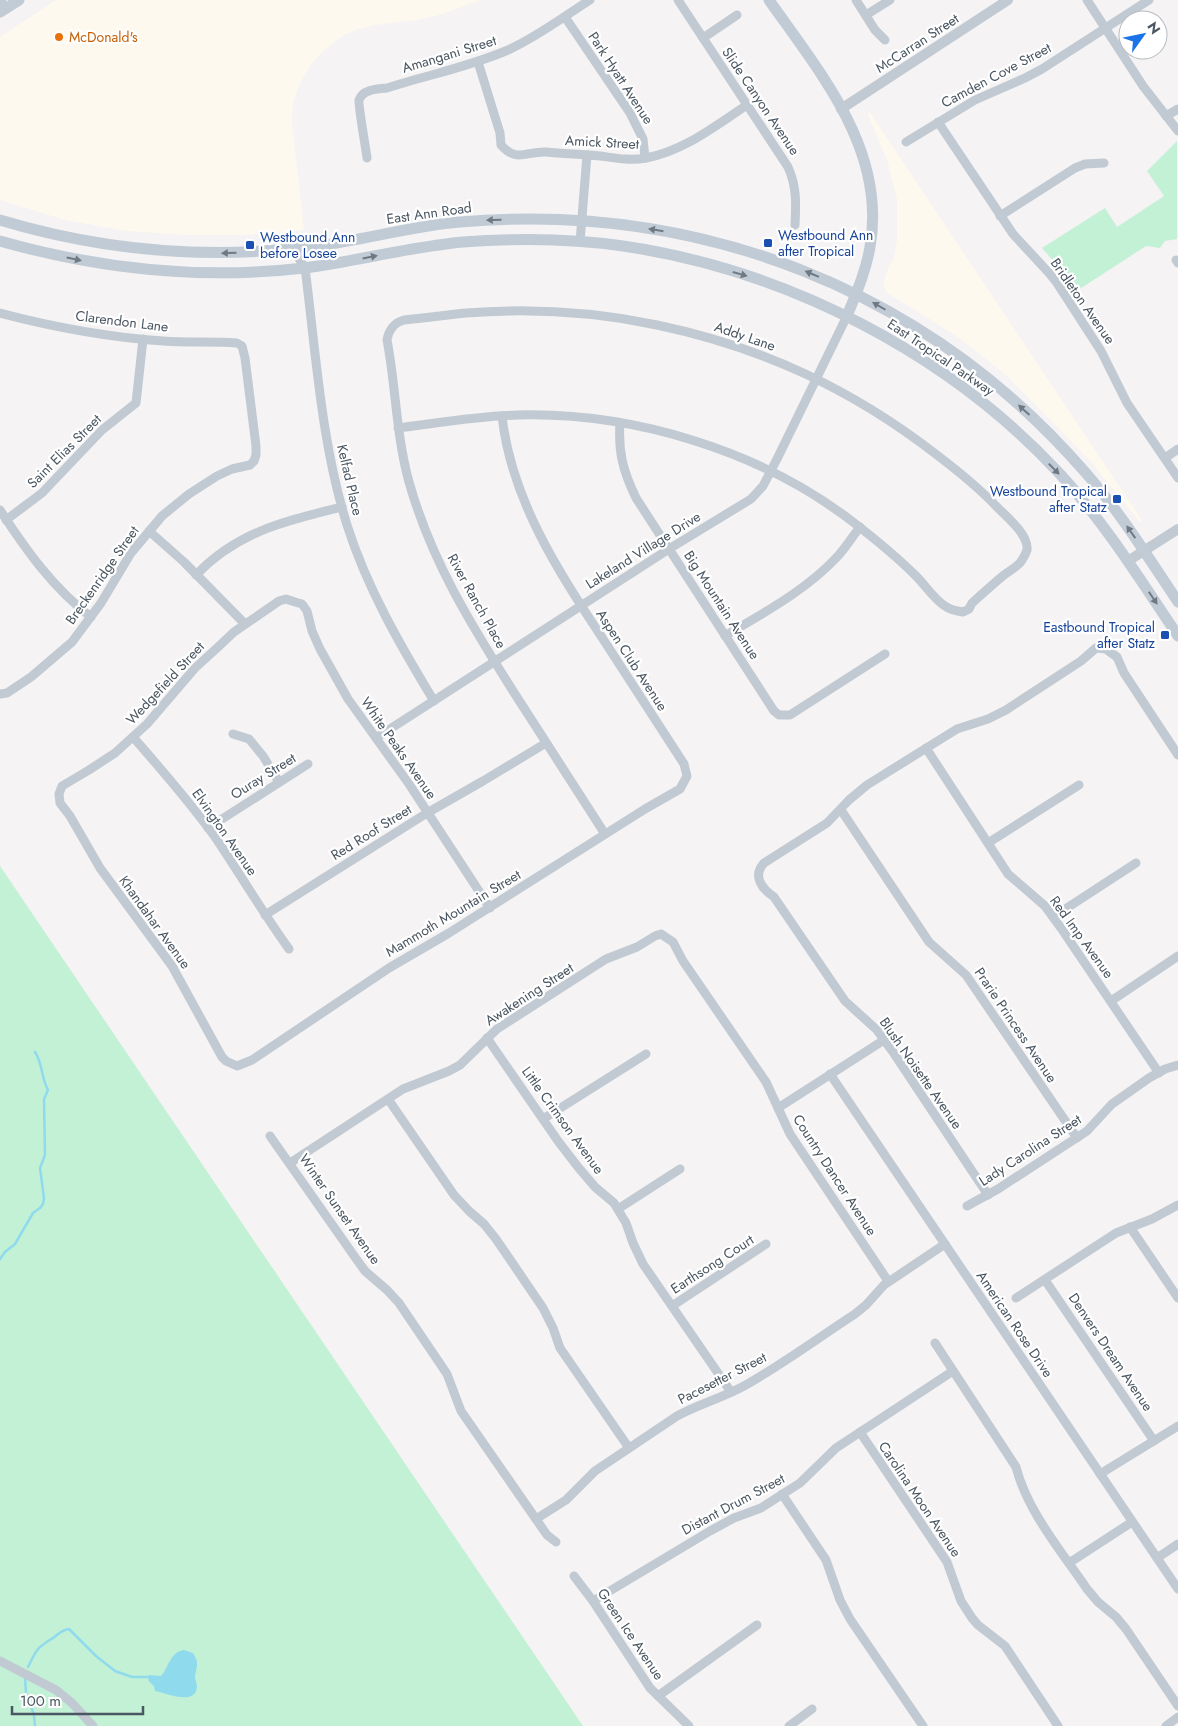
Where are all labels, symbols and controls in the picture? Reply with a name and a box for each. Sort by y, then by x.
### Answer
street label: McCarran Street [871,8,963,77]
north arrow [1118,10,1168,60]
text: N [1142,18,1165,38]
place label: McDonald's [69,27,138,47]
street label: Park Hyatt Avenue [584,28,658,128]
street label: Amangani Street [399,30,499,78]
marker: McDonald's [53,31,65,43]
street label: Camden Cove Street [938,37,1055,112]
street label: Slide Canyon Avenue [717,43,805,159]
street label: Amick Street [564,130,640,154]
street label: East Ann Road [385,197,473,229]
one-way arrow [486,217,502,225]
place label: Westbound Ann after Tropical [778,225,873,261]
one-way arrow [647,226,663,234]
place label: Westbound Ann before Losee [260,227,355,263]
marker: Westbound Ann after Tropical [762,237,774,249]
marker: Westbound Ann before Losee [244,239,256,251]
one-way arrow [220,249,236,257]
one-way arrow [363,253,378,261]
street label: Bridleton Avenue [1046,254,1120,348]
one-way arrow [67,255,82,263]
one-way arrow [732,270,747,278]
one-way arrow [805,270,819,278]
one-way arrow [872,301,885,310]
street label: Clarendon Lane [74,305,170,337]
street label: East Tropical Parkway [883,314,999,401]
street label: Addy Lane [712,316,778,356]
one-way arrow [1019,404,1031,416]
street label: Saint Elias Street [22,409,106,493]
street label: Kelfad Place [332,442,368,518]
one-way arrow [1048,462,1060,474]
place label: Westbound Tropical after Statz [990,481,1108,517]
marker: Westbound Tropical after Statz [1111,493,1123,505]
street label: Lakeland Village Drive [582,506,704,594]
street label: Breckenridge Street [61,521,144,628]
one-way arrow [1126,525,1136,539]
street label: Big Mountain Avenue [679,547,765,663]
street label: River Ranch Place [443,550,511,652]
one-way arrow [1148,592,1158,605]
street label: Aspen Club Avenue [592,605,672,715]
place label: Eastbound Tropical after Statz [1043,617,1156,653]
marker: Eastbound Tropical after Statz [1159,629,1171,641]
street label: Wedgefield Street [121,637,209,729]
street label: White Peaks Avenue [356,693,442,803]
street label: Ouray Street [226,748,300,804]
street label: Elvington Avenue [187,784,263,880]
street label: Red Roof Street [327,799,416,865]
street label: Mammoth Mountain Street [381,864,525,961]
street label: Khandahar Avenue [114,871,196,973]
street label: Red Imp Avenue [1045,892,1119,982]
street label: Awakening Street [481,958,578,1030]
street label: Prarie Princess Avenue [970,963,1062,1087]
street label: Blush Noisette Avenue [875,1013,967,1133]
street label: Little Crimson Avenue [517,1062,609,1178]
street label: Lady Carolina Street [975,1109,1086,1191]
street label: Country Dancer Avenue [788,1110,882,1240]
street label: Winter Sunset Avenue [294,1150,386,1268]
street label: Earthsong Court [667,1229,758,1298]
street label: American Rose Drive [972,1267,1058,1381]
street label: Denvers Dream Avenue [1064,1289,1158,1415]
street label: Pacesetter Street [674,1347,770,1409]
street label: Carolina Moon Avenue [874,1437,966,1561]
street label: Distant Drum Street [678,1468,789,1540]
street label: Green Ice Avenue [593,1584,669,1684]
scale bar [12,1684,144,1716]
text: 100 m [20,1690,61,1712]

